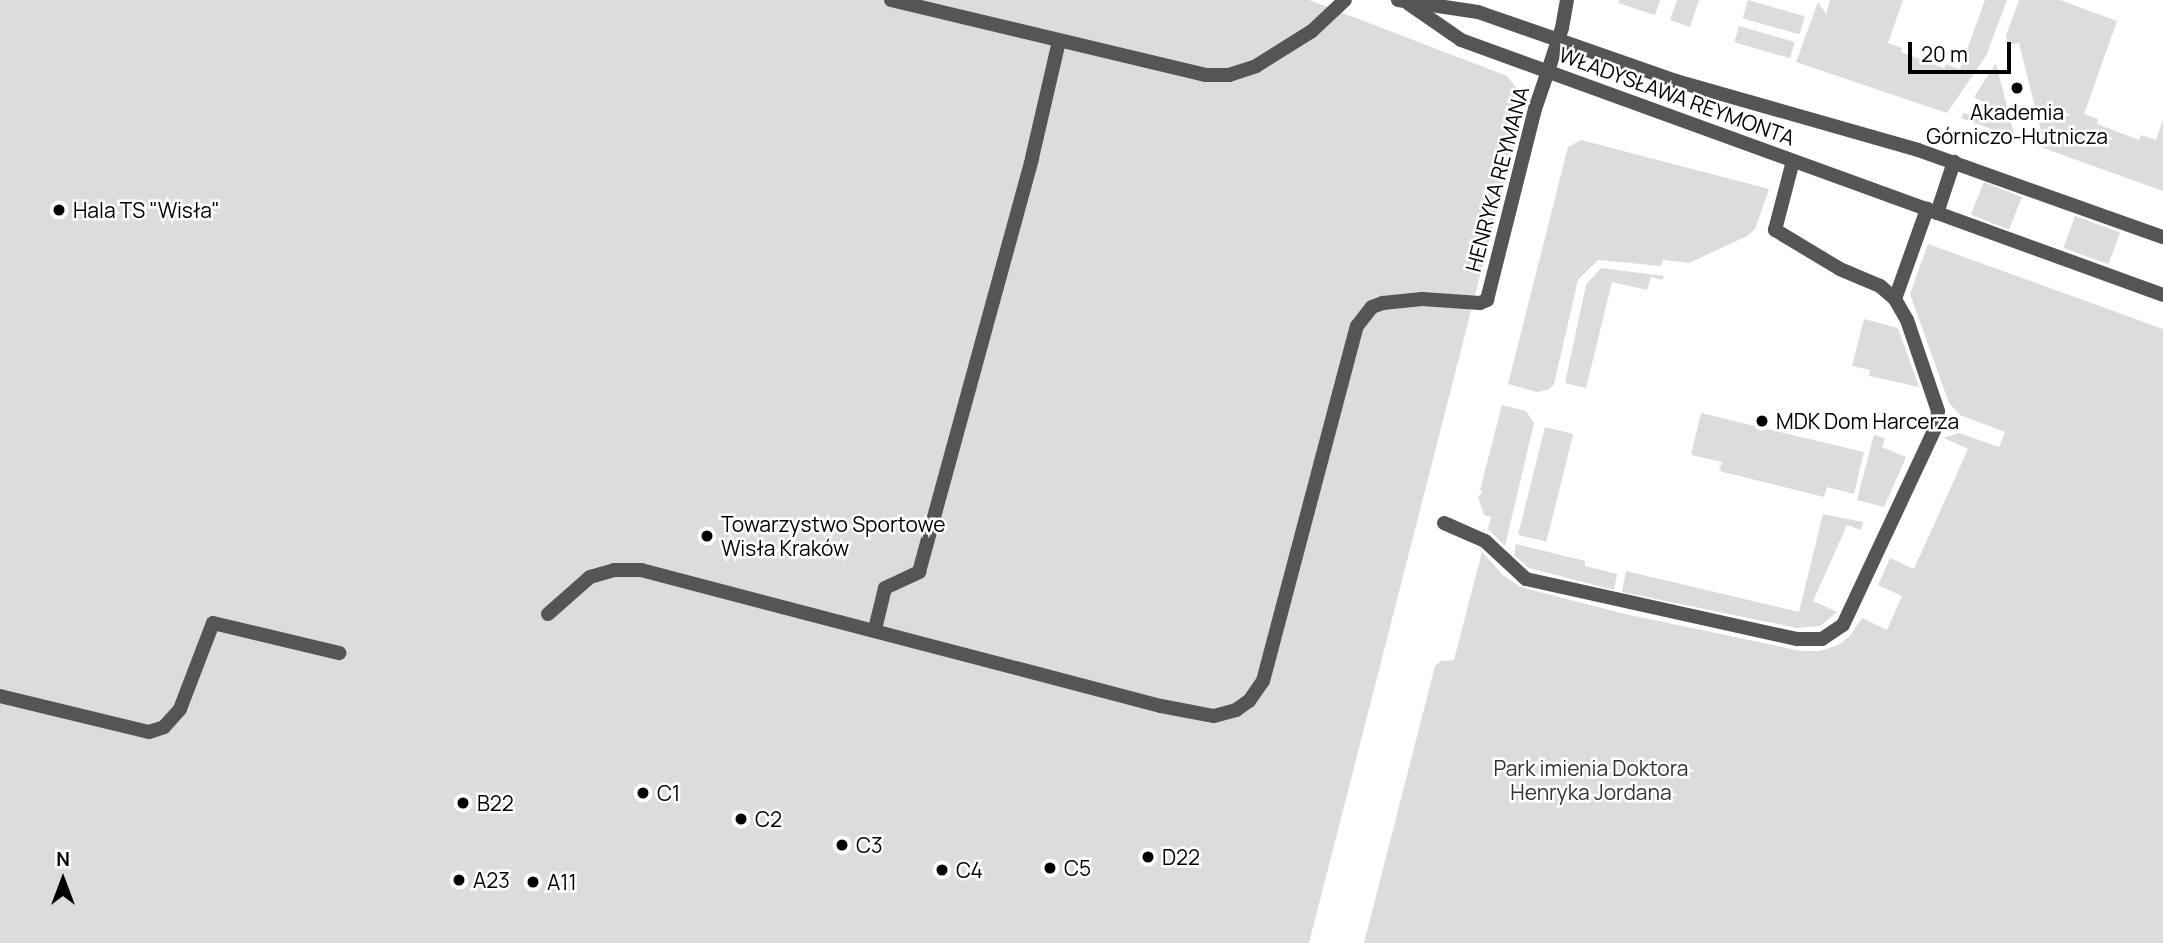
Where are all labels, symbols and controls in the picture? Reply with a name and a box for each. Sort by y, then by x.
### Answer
scale bar [1911,28,2014,72]
text: 20 m [1921,40,1968,68]
street label: WŁADYSŁAWA REYMONTA [1556,42,1798,150]
marker: Akademia Górniczo-Hutnicza [2009,80,2025,96]
street label: HENRYKA REYMANA [1460,84,1534,274]
place label: Akademia Górniczo-Hutnicza [1926,99,2108,149]
place label: Hala TS "Wisła" [73,197,220,223]
marker: Hala TS "Wisła" [51,202,67,218]
place label: MDK Dom Harcerza [1776,408,1960,434]
marker: MDK Dom Harcerza [1754,413,1770,429]
place label: Towarzystwo Sportowe Wisła Kraków [721,511,946,561]
marker: Towarzystwo Sportowe Wisła Kraków [699,528,715,544]
park label: Park imienia Doktora Henryka Jordana [1493,755,1689,805]
place label: C1 [657,780,680,806]
marker: C1 [635,785,651,801]
place label: B22 [477,790,514,816]
marker: B22 [455,795,471,811]
place label: C2 [755,806,782,832]
marker: C2 [733,811,749,827]
place label: C3 [856,832,883,858]
marker: C3 [834,837,850,853]
place label: D22 [1162,844,1200,870]
north arrow [28,845,98,915]
text: N [56,846,70,872]
marker: D22 [1140,849,1156,865]
place label: C5 [1064,855,1091,881]
place label: C4 [956,857,983,883]
marker: C5 [1042,860,1058,876]
marker: C4 [934,862,950,878]
place label: A23 [473,867,510,893]
place label: A11 [547,869,577,895]
marker: A23 [451,872,467,888]
marker: A11 [525,874,541,890]

